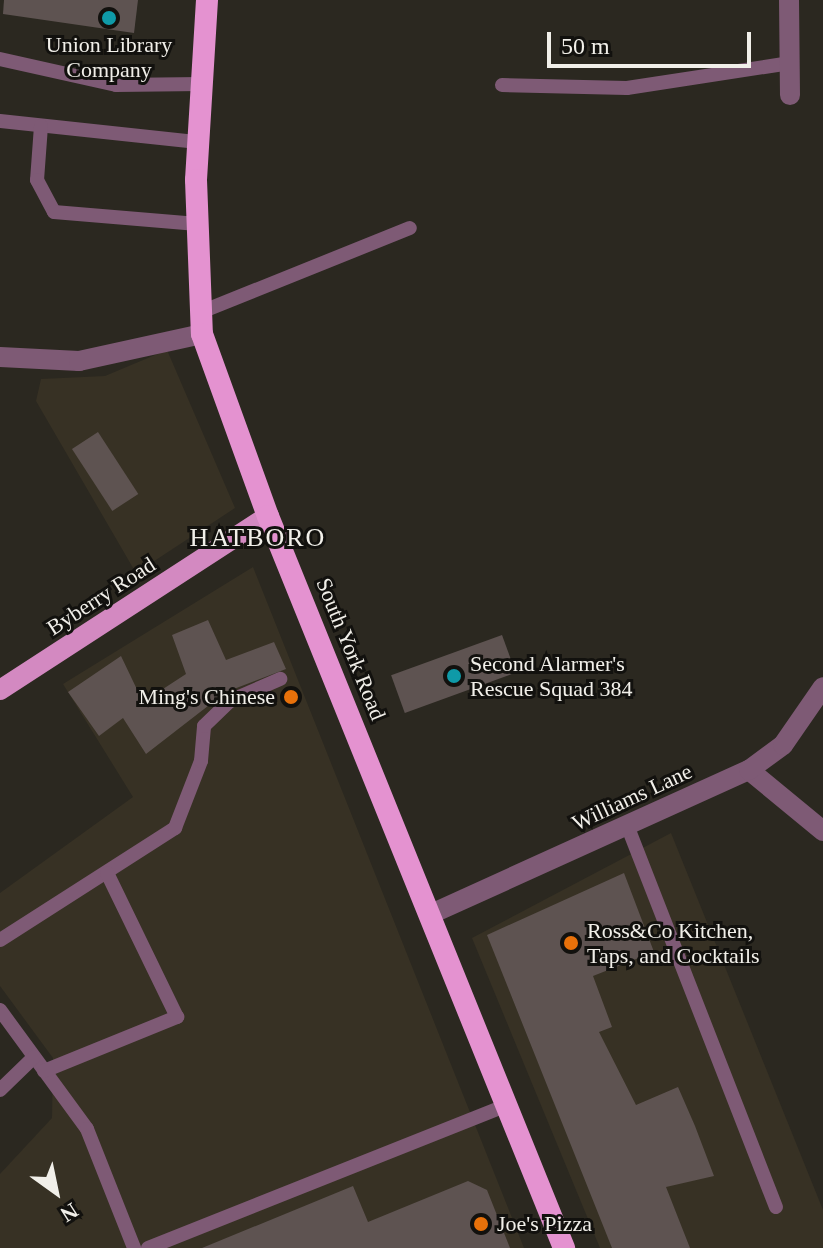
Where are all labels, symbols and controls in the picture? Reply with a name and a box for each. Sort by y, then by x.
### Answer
marker: Union Library Company [100,9,118,27]
scale bar [551,16,755,66]
place label: Union Library Company [46,31,172,82]
text: 50 m [561,33,610,59]
district label: HATBORO [190,522,326,554]
street label: Byberry Road [42,551,160,641]
street label: South York Road [310,574,392,724]
place label: Second Alarmer's Rescue Squad 384 [470,650,633,702]
marker: Second Alarmer's Rescue Squad 384 [445,667,463,685]
place label: Ming's Chinese [138,684,275,710]
marker: Ming's Chinese [282,688,300,706]
street label: Williams Lane [568,758,696,836]
place label: Ross&Co Kitchen, Taps, and Cocktails [587,917,760,968]
marker: Ross&Co Kitchen, Taps, and Cocktails [562,934,580,952]
north arrow [16,1152,96,1232]
text: N [56,1198,83,1227]
place label: Joe's Pizza [497,1211,592,1237]
marker: Joe's Pizza [472,1215,490,1233]

